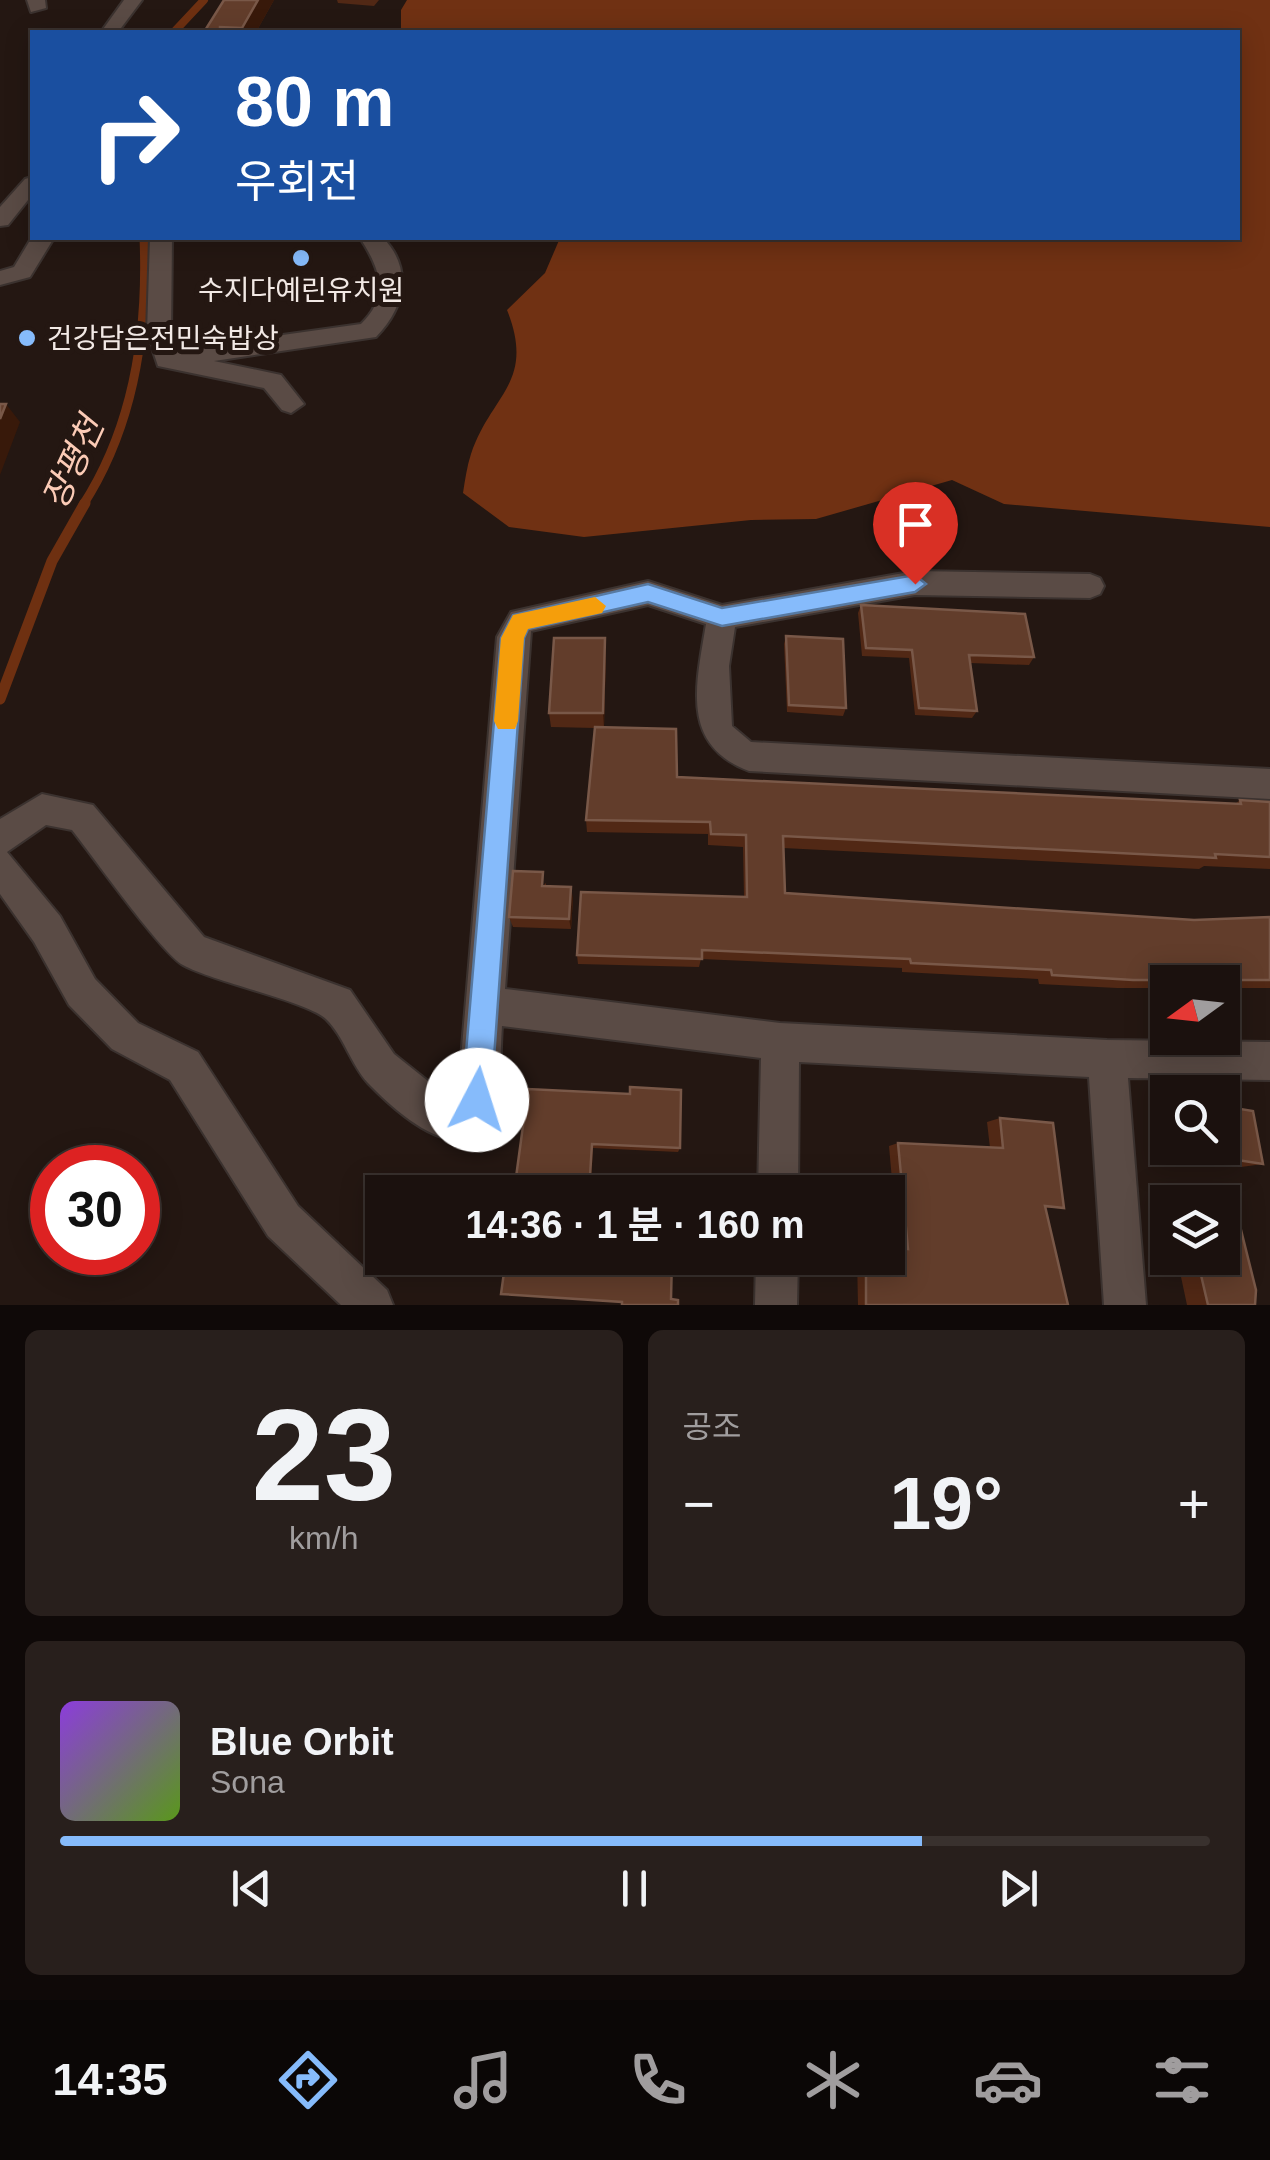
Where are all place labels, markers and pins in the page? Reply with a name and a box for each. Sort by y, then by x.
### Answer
marker: 수지다예린유치원 [290,247,312,269]
place label: 수지다예린유치원 [198,275,404,306]
place label: 건강담은전민숙밥상 [47,323,279,354]
marker: 건강담은전민숙밥상 [16,327,38,349]
pin [873,482,958,585]

